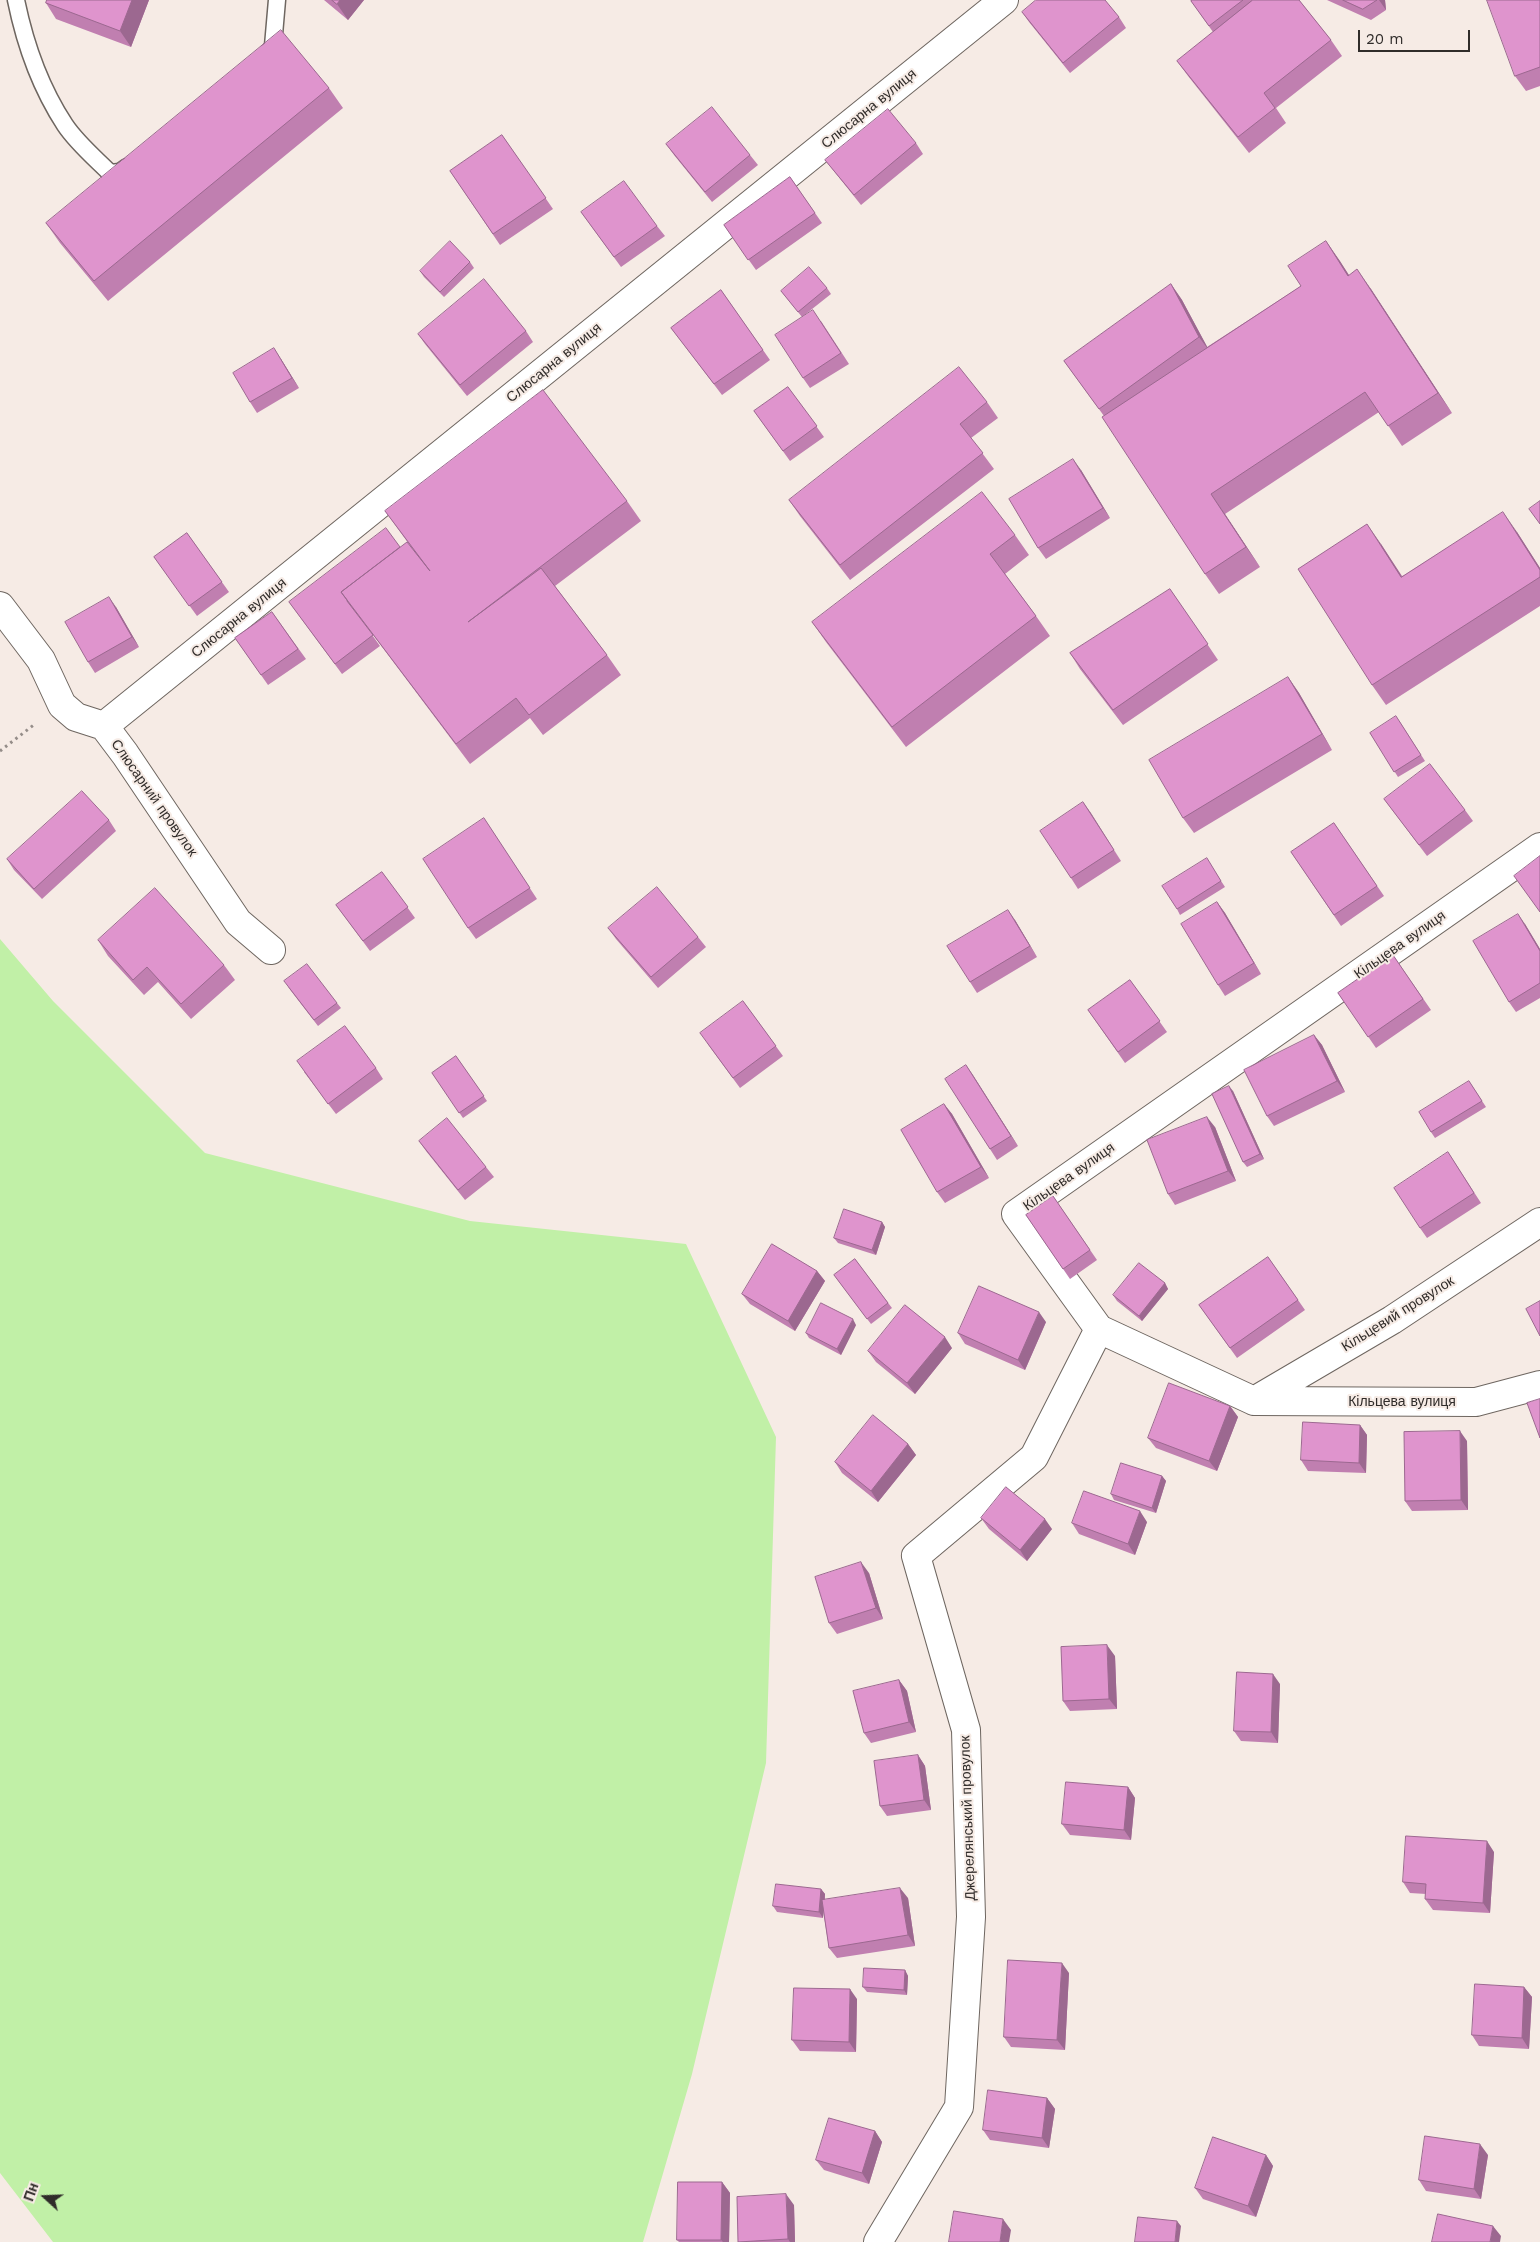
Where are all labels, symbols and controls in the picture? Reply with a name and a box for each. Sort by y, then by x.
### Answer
scale bar [1360,20,1472,52]
text: 20 m [1366,30,1404,48]
street label: Слюсарна вулиця [818,66,920,152]
street label: Слюсарна вулиця [503,320,605,406]
street label: Слюсарна вулиця [188,575,290,661]
street label: Слюсарний провулок [107,736,201,860]
street label: Кільцева вулиця [1351,907,1449,983]
street label: Кільцева вулиця [1020,1139,1118,1215]
street label: Кільцевий провулок [1339,1273,1457,1355]
street label: Кільцева вулиця [1348,1394,1456,1410]
street label: Джерелянський провулок [957,1735,979,1901]
north arrow [20,2172,70,2222]
text: Пн [20,2180,42,2203]

